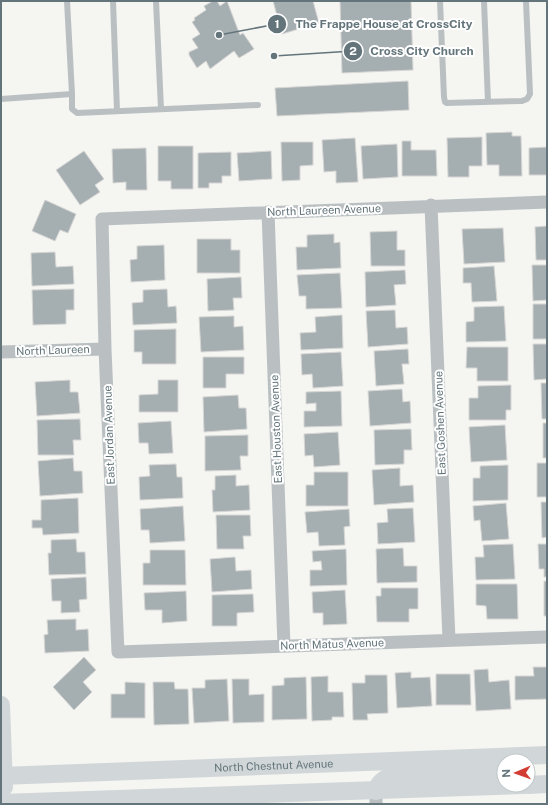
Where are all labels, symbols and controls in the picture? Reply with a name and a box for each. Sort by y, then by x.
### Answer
callout: The Frappe House at CrossCity [267,12,480,36]
text: 1 [274,17,280,31]
text: The Frappe House at CrossCity [295,17,473,31]
callout: Cross City Church [343,39,482,63]
text: 2 [349,44,357,58]
text: Cross City Church [370,44,474,58]
street label: North Laureen Avenue [267,202,381,218]
street label: North Laureen [16,343,90,357]
street label: East Goshen Avenue [432,371,448,475]
street label: East Houston Avenue [268,374,284,484]
street label: East Jordan Avenue [101,385,117,485]
street label: North Matus Avenue [280,636,384,652]
north arrow [496,753,536,793]
street label: North Chestnut Avenue [214,757,334,774]
text: N [500,769,512,778]

